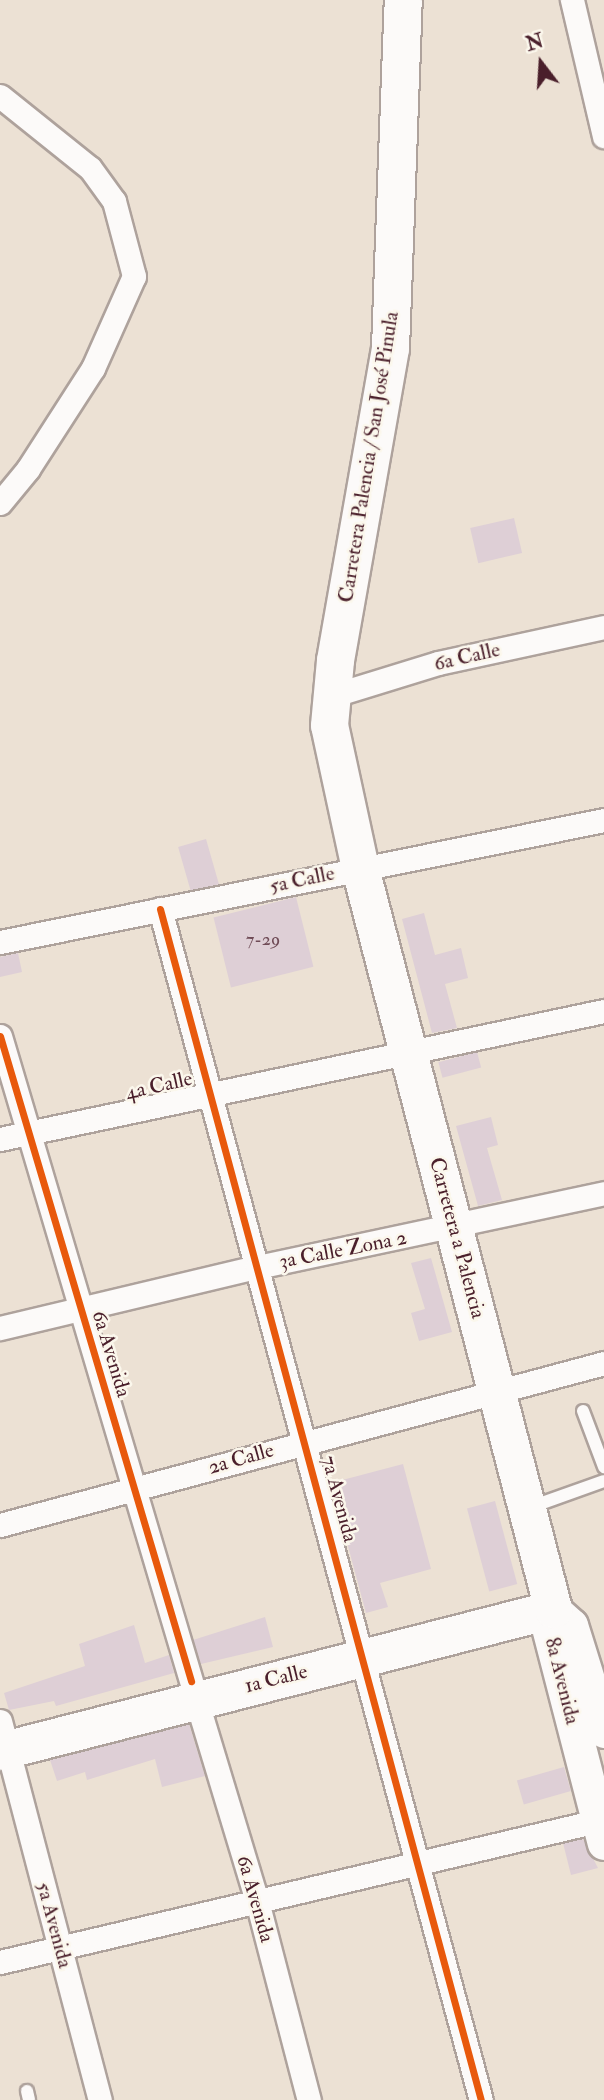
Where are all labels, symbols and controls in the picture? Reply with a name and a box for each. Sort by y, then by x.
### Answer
north arrow [506,28,576,98]
text: N [523,29,546,57]
street label: Carretera Palencia / San José Pinula [334,310,404,604]
street label: 6a Calle [432,637,502,677]
street label: 5a Calle [267,861,337,899]
house number: 7-29 [246,929,280,951]
street label: 4a Calle [123,1066,195,1106]
street label: Carretera a Palencia [423,1155,491,1321]
street label: 3a Calle Zona 2 [277,1225,409,1275]
street label: 6a Avenida [86,1308,136,1400]
street label: 2a Calle [205,1438,277,1480]
street label: 7a Avenida [315,1453,363,1545]
street label: 8a Avenida [539,1635,585,1727]
street label: 1a Calle [242,1659,310,1699]
street label: 6a Avenida [231,1853,279,1945]
street label: 5a Avenida [30,1879,78,1971]

